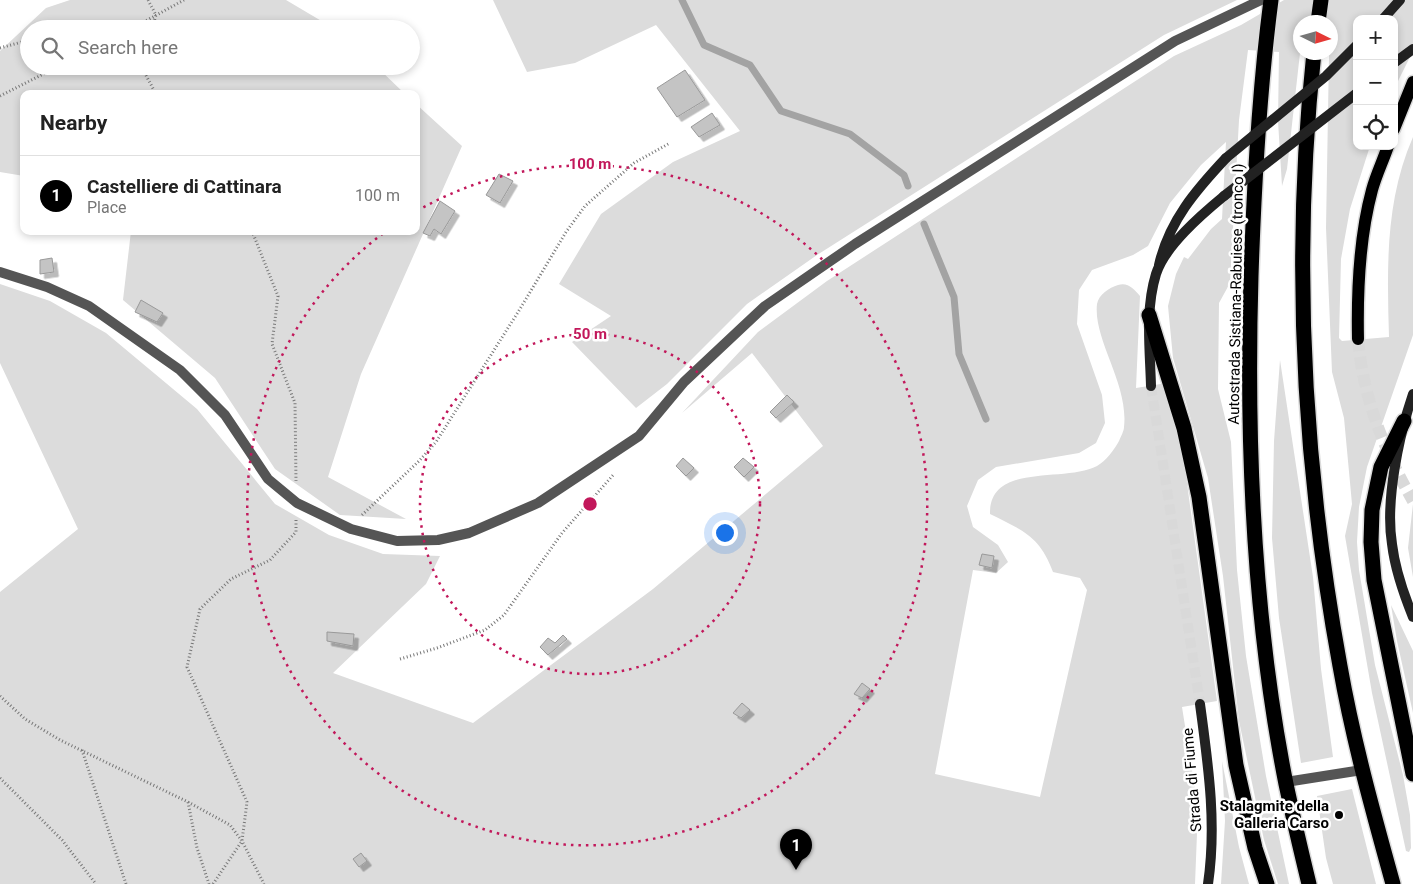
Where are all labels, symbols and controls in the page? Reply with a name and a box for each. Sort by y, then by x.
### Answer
north arrow [1293,15,1338,60]
map controls [1353,15,1398,150]
button: + [1353,15,1398,60]
search box [20,20,420,75]
icon: search [38,34,66,62]
text: Search here [78,36,178,59]
button: − [1353,60,1398,105]
button: locate [1353,105,1398,150]
text: Nearby [40,111,107,135]
text: 100 m [569,155,611,173]
street label: Autostrada Sistiana-Rabuiese (tronco I) [1225,163,1247,425]
text: Castelliere di Cattinara [87,175,282,198]
text: 1 [51,186,61,205]
text: 100 m [355,186,400,205]
text: Place [87,198,127,217]
text: 50 m [573,325,607,343]
centre of rings [581,495,599,513]
your location [712,520,738,546]
street label: Strada di Fiume [1178,727,1206,833]
place label: Stalagmite della Galleria Carso [1220,797,1329,832]
marker: Stalagmite della Galleria Carso [1333,809,1345,821]
pin: 1 [780,829,812,870]

